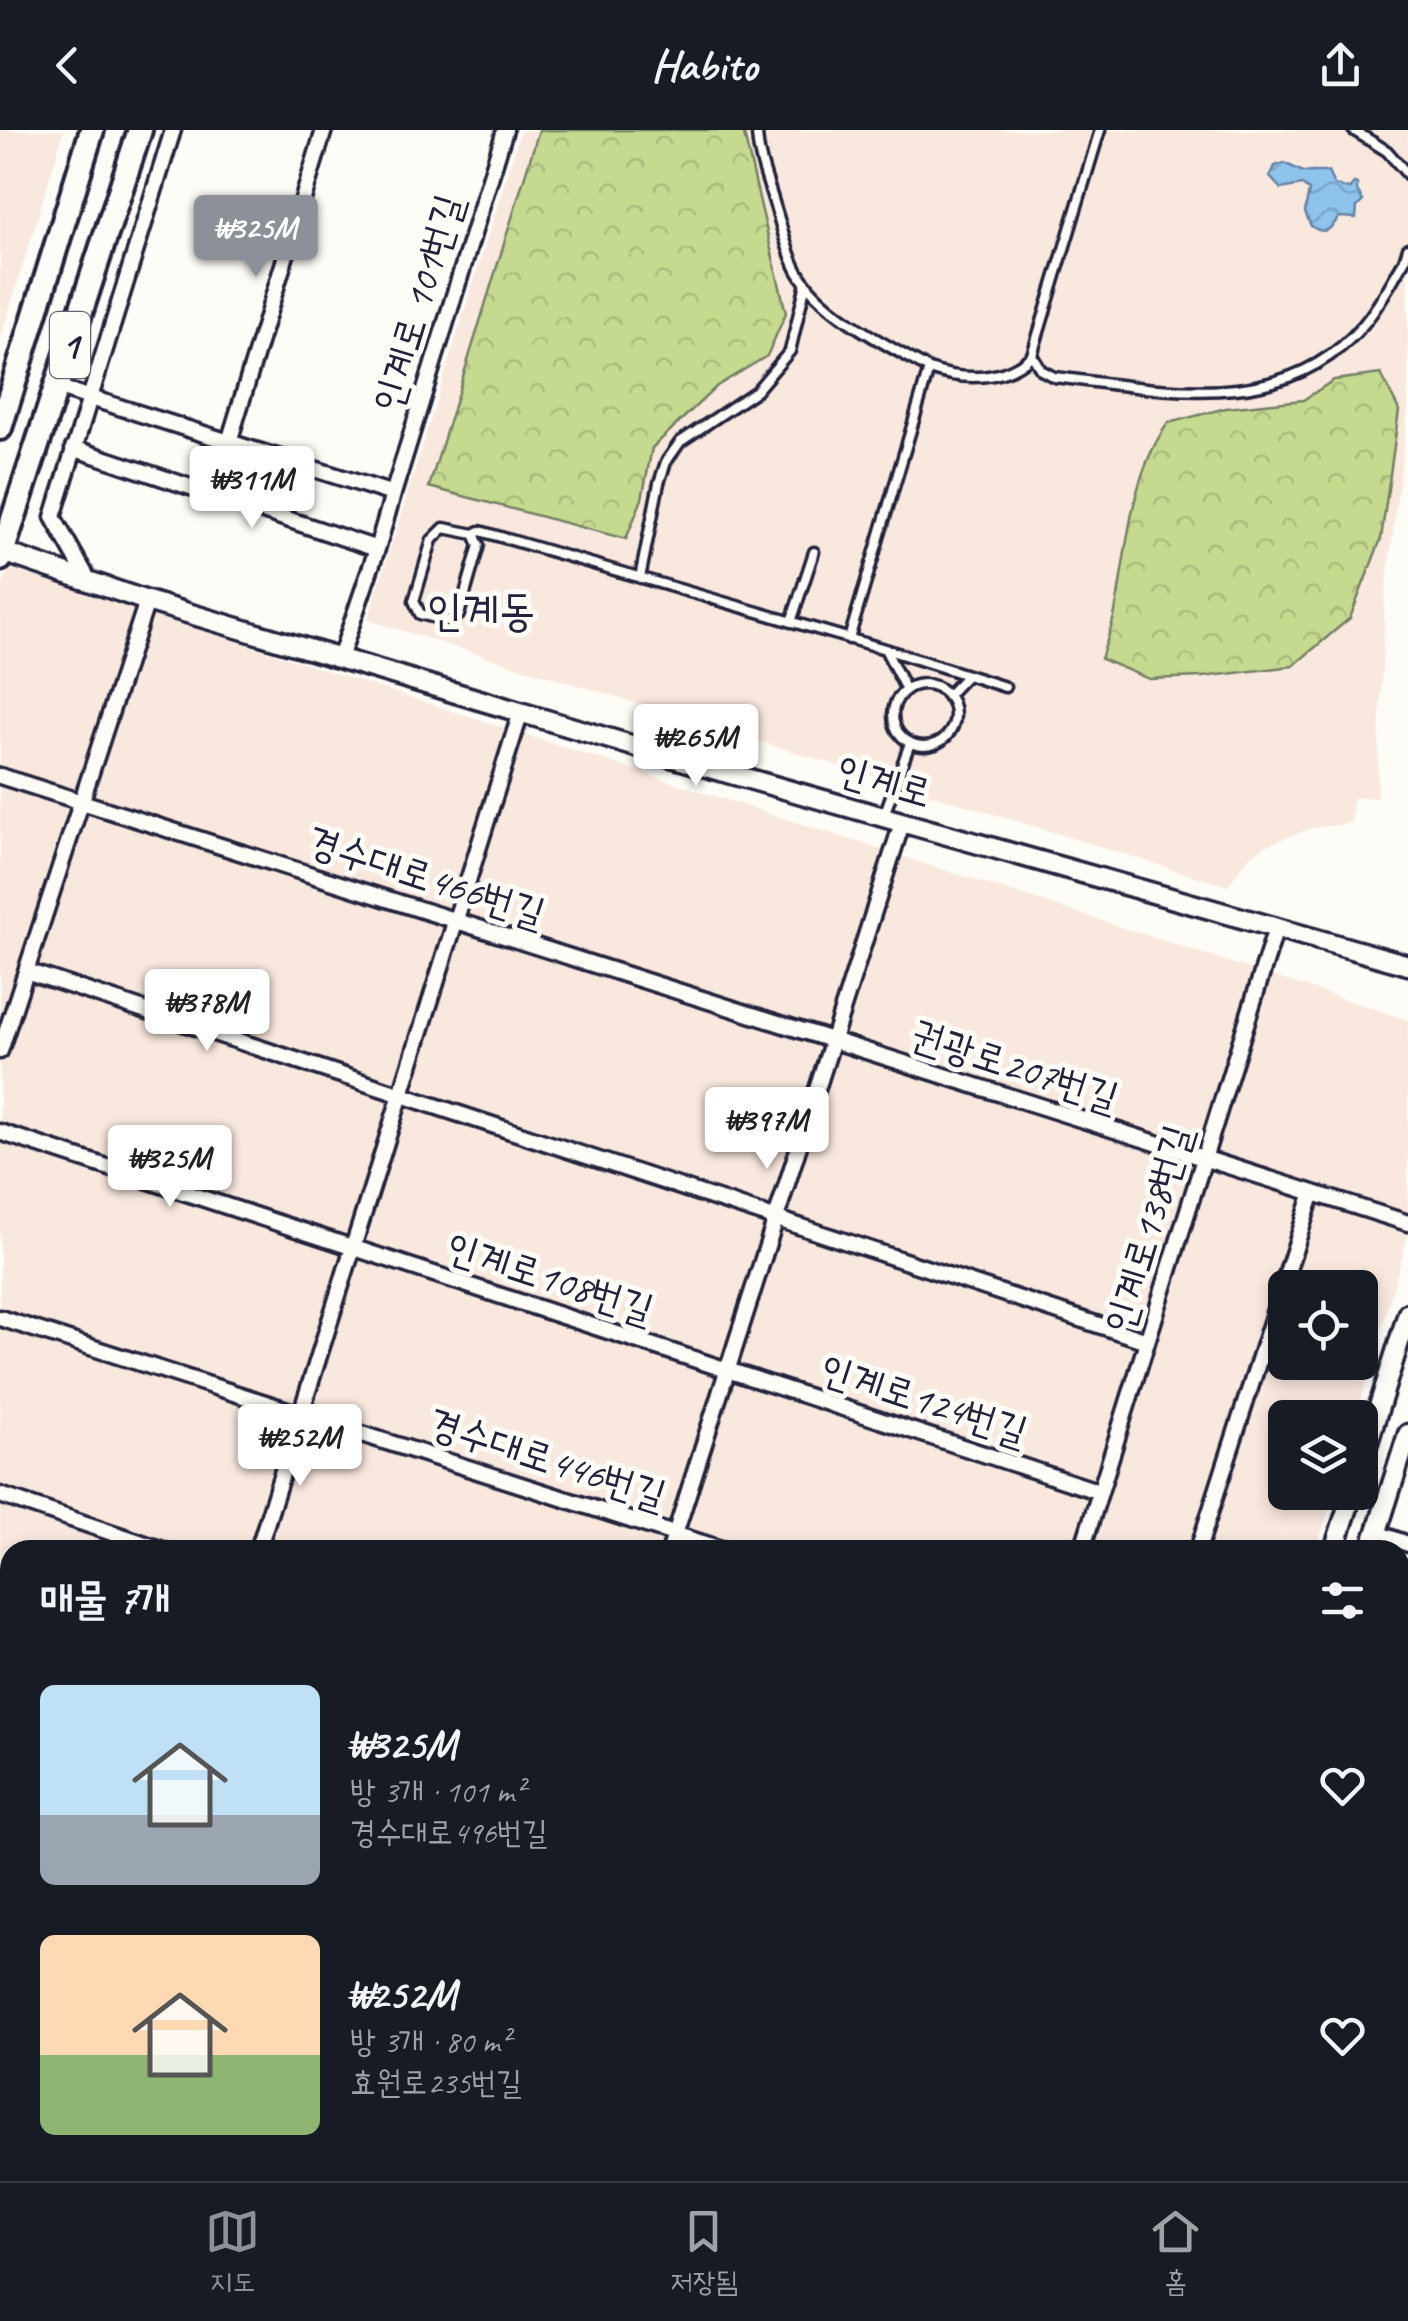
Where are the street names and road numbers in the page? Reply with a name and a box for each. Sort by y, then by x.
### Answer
street label: 인계로 101번길 [361,188,475,418]
road number: 1 [50,312,90,378]
street label: 인계로 [831,744,937,818]
street label: 경수대로466번길 [301,815,551,939]
street label: 권광로207번길 [905,1009,1125,1123]
street label: 인계로138번길 [1093,1119,1203,1339]
street label: 인계로108번길 [440,1221,660,1335]
street label: 인계로124번길 [814,1343,1034,1457]
street label: 경수대로446번길 [422,1397,672,1521]

